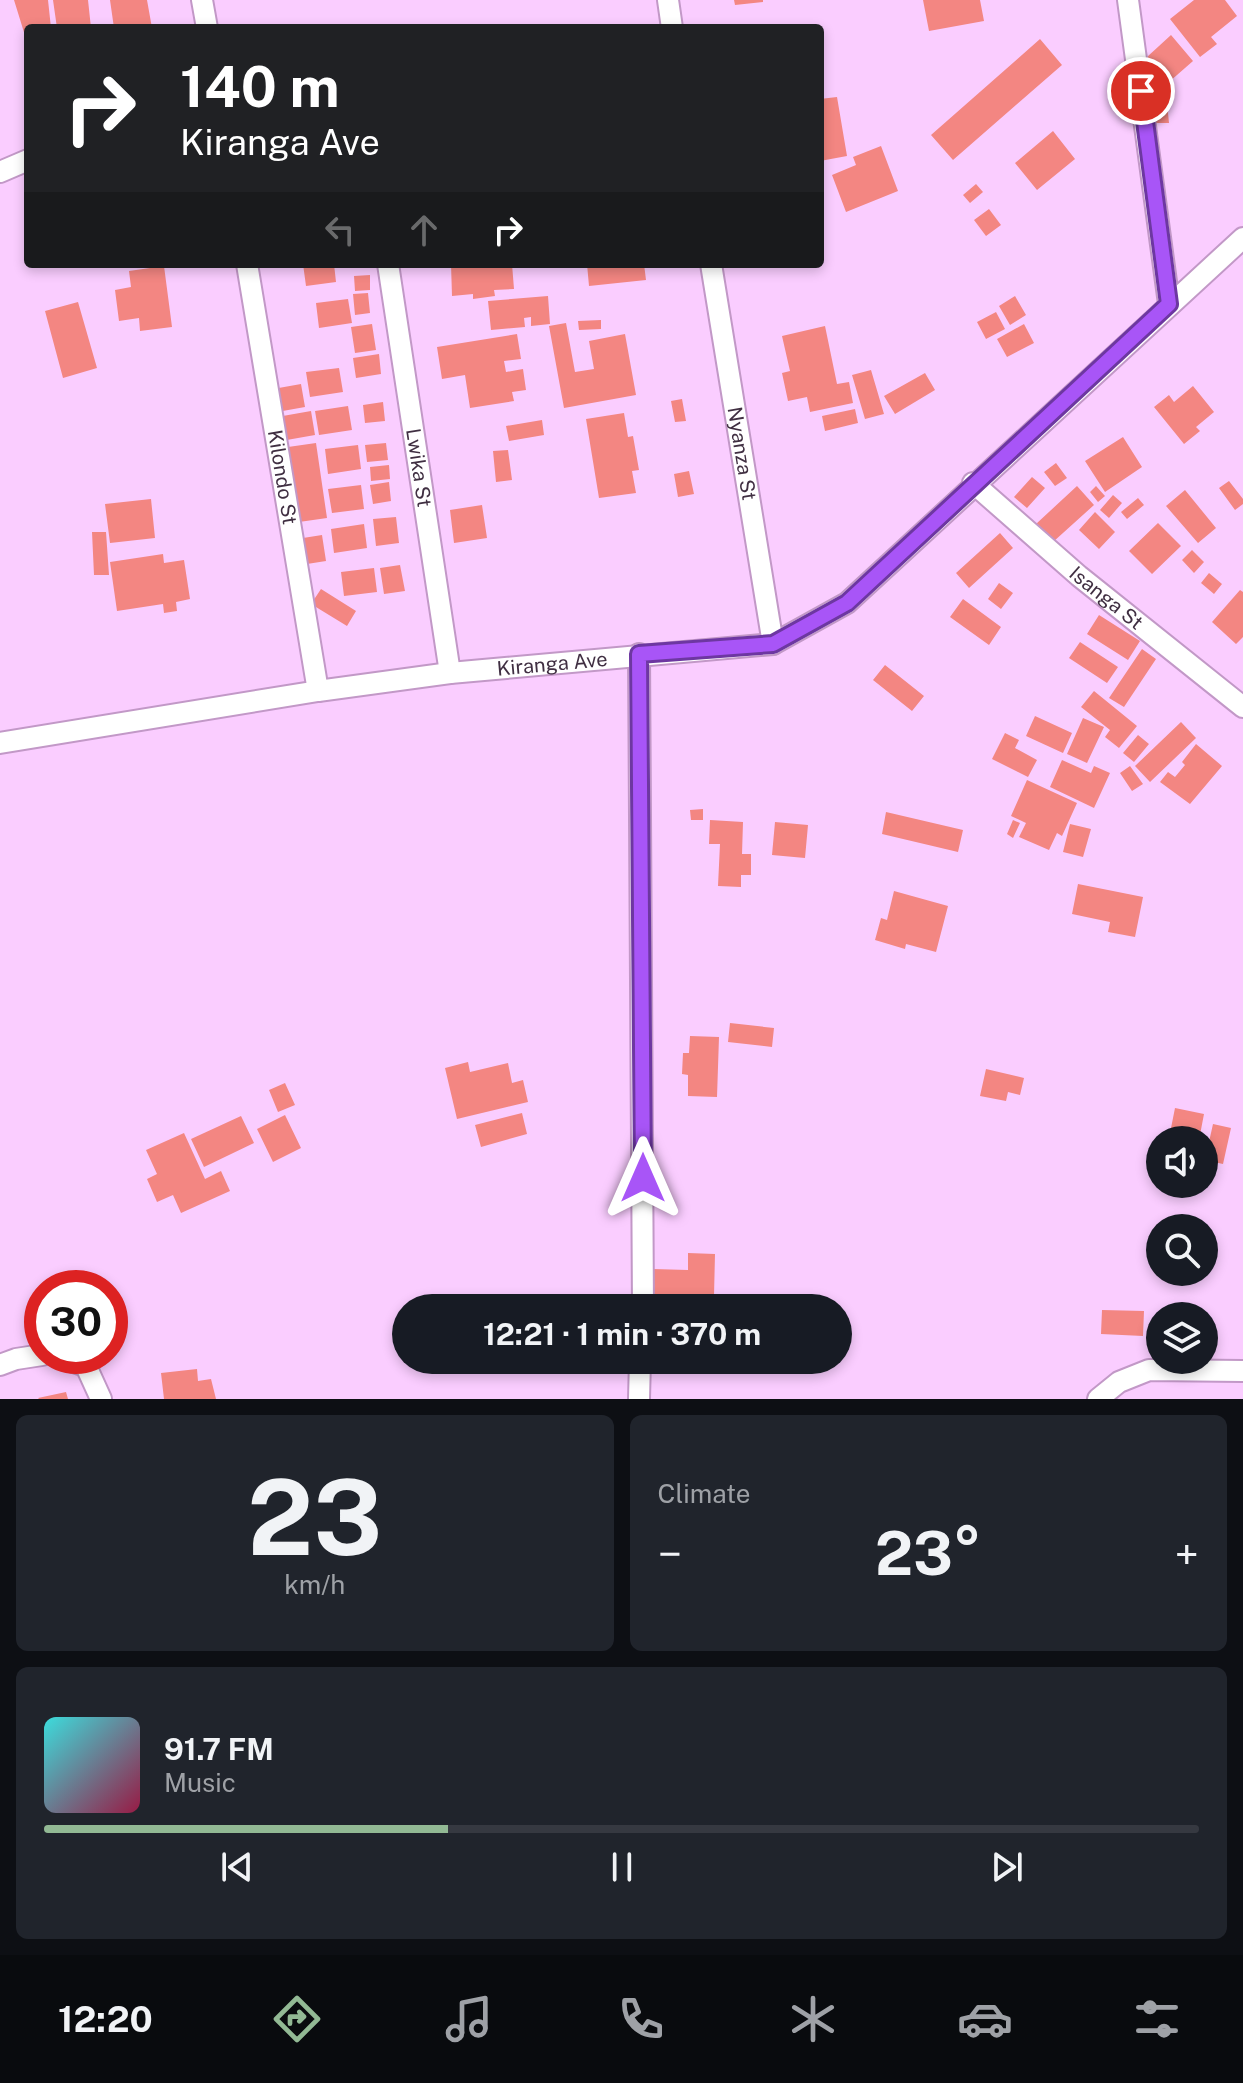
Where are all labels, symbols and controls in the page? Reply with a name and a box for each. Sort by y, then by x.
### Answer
text: 140 m [180,54,340,120]
icon: right [48,56,152,160]
pin [1107,57,1175,125]
icon: arrive [1119,69,1163,113]
text: Kiranga Ave [180,121,380,163]
icon: left [318,208,362,252]
icon: ahead [402,208,446,252]
icon: right [486,208,530,252]
street label: Nyanza St [722,405,761,502]
street label: Lwika St [401,427,437,509]
street label: Kilondo St [263,428,302,526]
street label: Isanga St [1065,561,1148,634]
street label: Kiranga Ave [496,647,609,681]
map controls [1146,1126,1218,1374]
button: sound [1146,1126,1218,1198]
position arrow [601,1136,685,1220]
button: search [1146,1214,1218,1286]
speed limit sign: 30 [24,1270,128,1374]
button: layers [1146,1302,1218,1374]
text: 12:21 · 1 min · 370 m [483,1316,761,1352]
text: 23 [247,1456,382,1578]
text: Climate [658,1478,751,1509]
text: 23° [875,1518,981,1589]
text: − [658,1528,682,1580]
text: + [1175,1528,1199,1580]
text: km/h [284,1569,345,1600]
text: 91.7 FM [164,1731,274,1767]
text: Music [164,1767,236,1798]
icon: previous [215,1845,259,1889]
icon: pause [600,1845,644,1889]
icon: next [985,1845,1029,1889]
icon: directions [269,1991,325,2047]
icon: music [441,1991,497,2047]
icon: phone [613,1991,669,2047]
icon: climate [785,1991,841,2047]
icon: car [957,1991,1013,2047]
icon: filters [1129,1991,1185,2047]
text: 12:20 [58,1998,153,2040]

